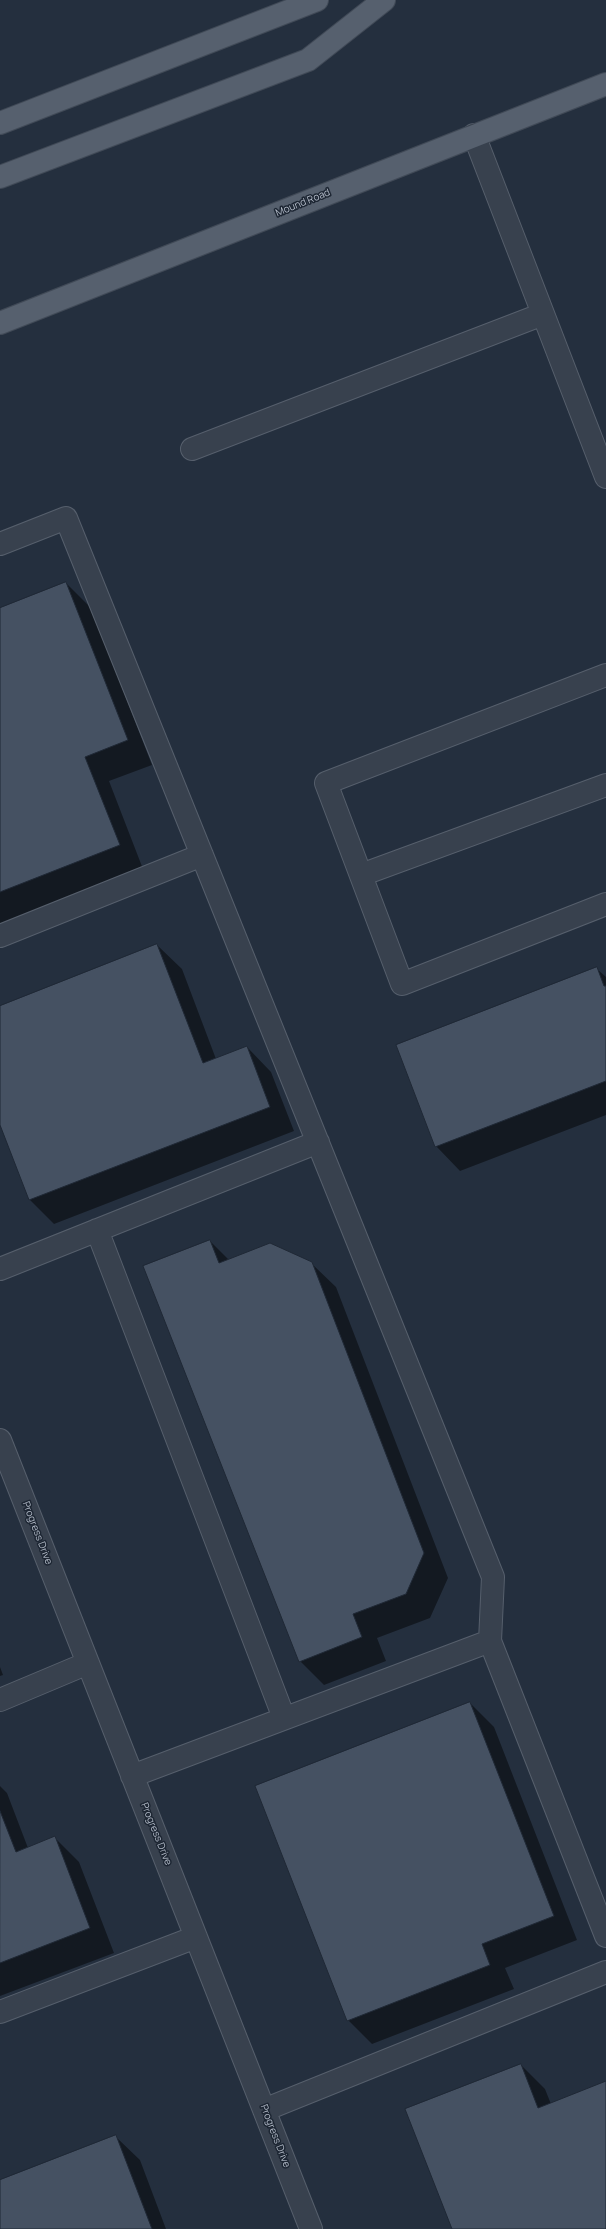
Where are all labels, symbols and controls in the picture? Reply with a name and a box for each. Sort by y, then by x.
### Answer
street label: Mound Road [274,187,332,219]
street label: Progress Drive [19,1500,55,1566]
street label: Progress Drive [138,1801,174,1867]
street label: Progress Drive [257,2103,293,2169]

